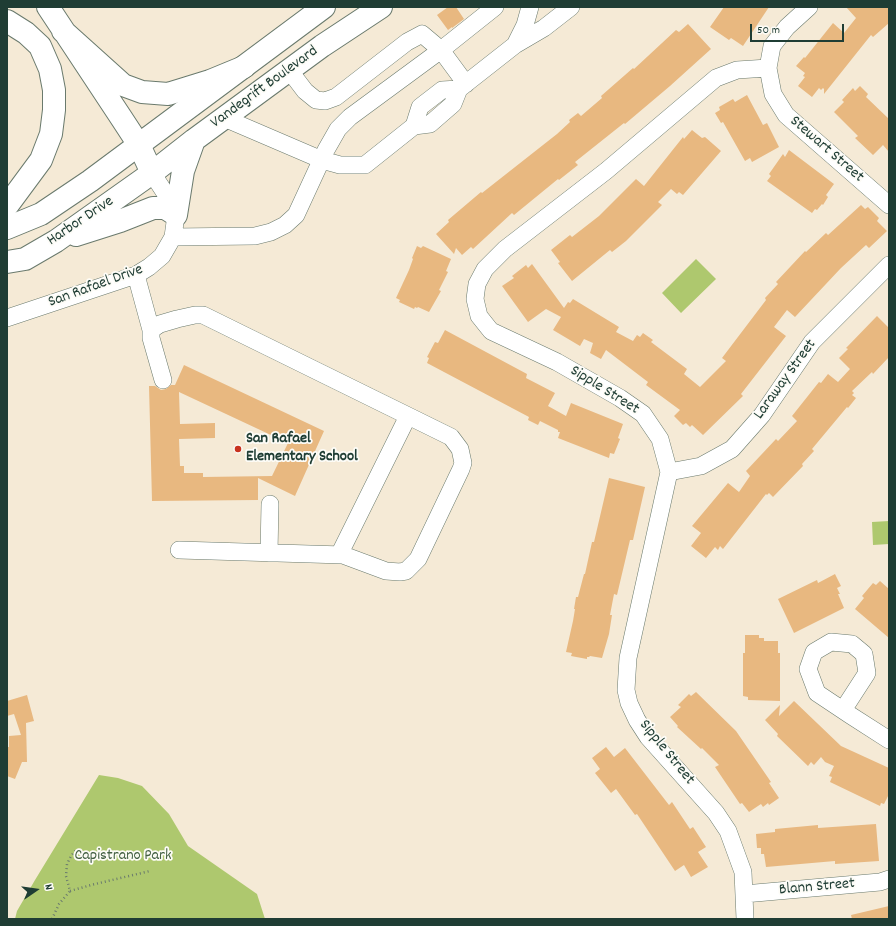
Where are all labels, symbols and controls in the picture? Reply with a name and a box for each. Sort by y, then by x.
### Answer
scale bar [752,16,846,42]
text: 50 m [757,22,780,39]
street label: Vandegrift Boulevard [207,43,323,133]
street label: Stewart Street [785,113,867,187]
street label: Harbor Drive [44,193,118,251]
street label: San Rafael Drive [46,261,146,313]
street label: Laraway Street [751,336,821,424]
street label: Sipple Street [566,362,642,420]
place label: San Rafael Elementary School [246,430,358,468]
marker: San Rafael Elementary School [233,444,243,454]
street label: Sipple Street [634,717,698,789]
park label: Capistrano Park [74,847,172,867]
north arrow [16,870,56,910]
street label: Blann Street [778,875,856,901]
text: N [39,883,56,892]

